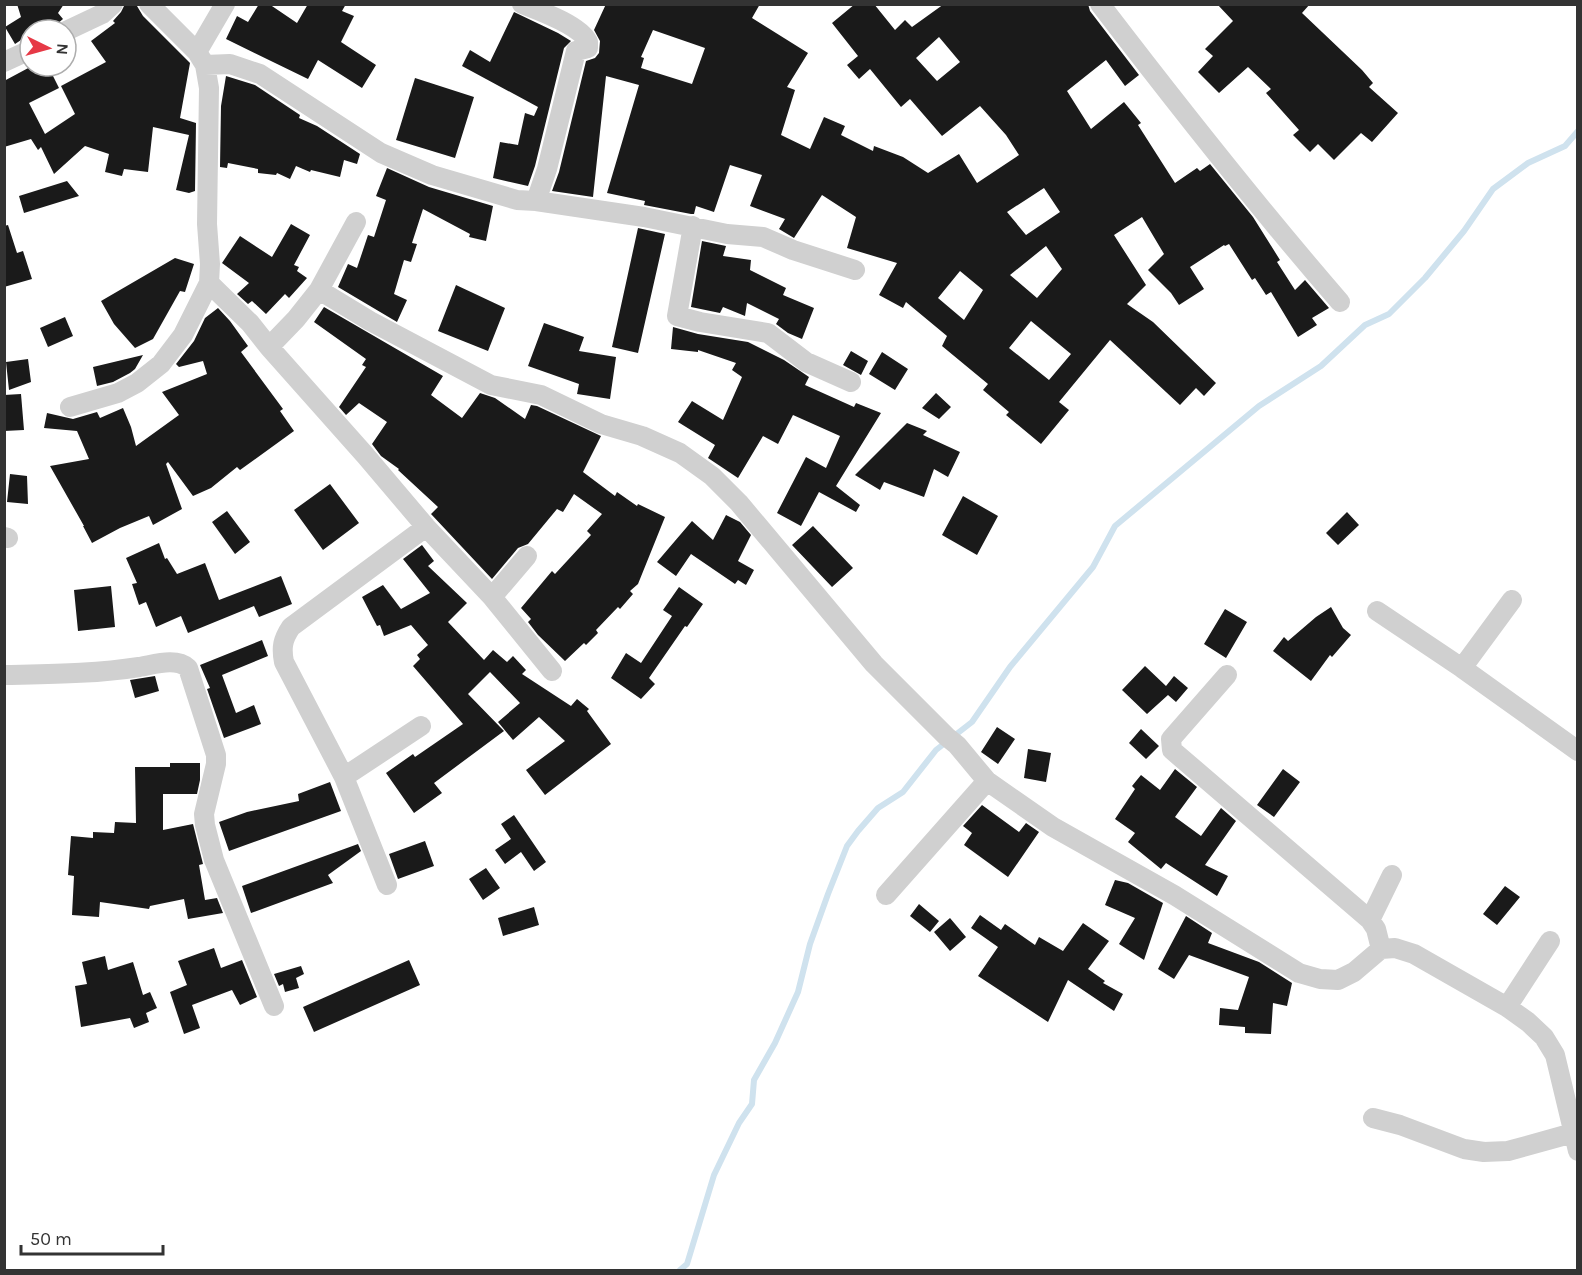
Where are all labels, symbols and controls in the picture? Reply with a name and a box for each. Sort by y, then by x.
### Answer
north arrow [18,18,78,78]
text: N [52,43,72,56]
scale bar [21,1218,164,1256]
text: 50 m [30,1228,72,1250]

